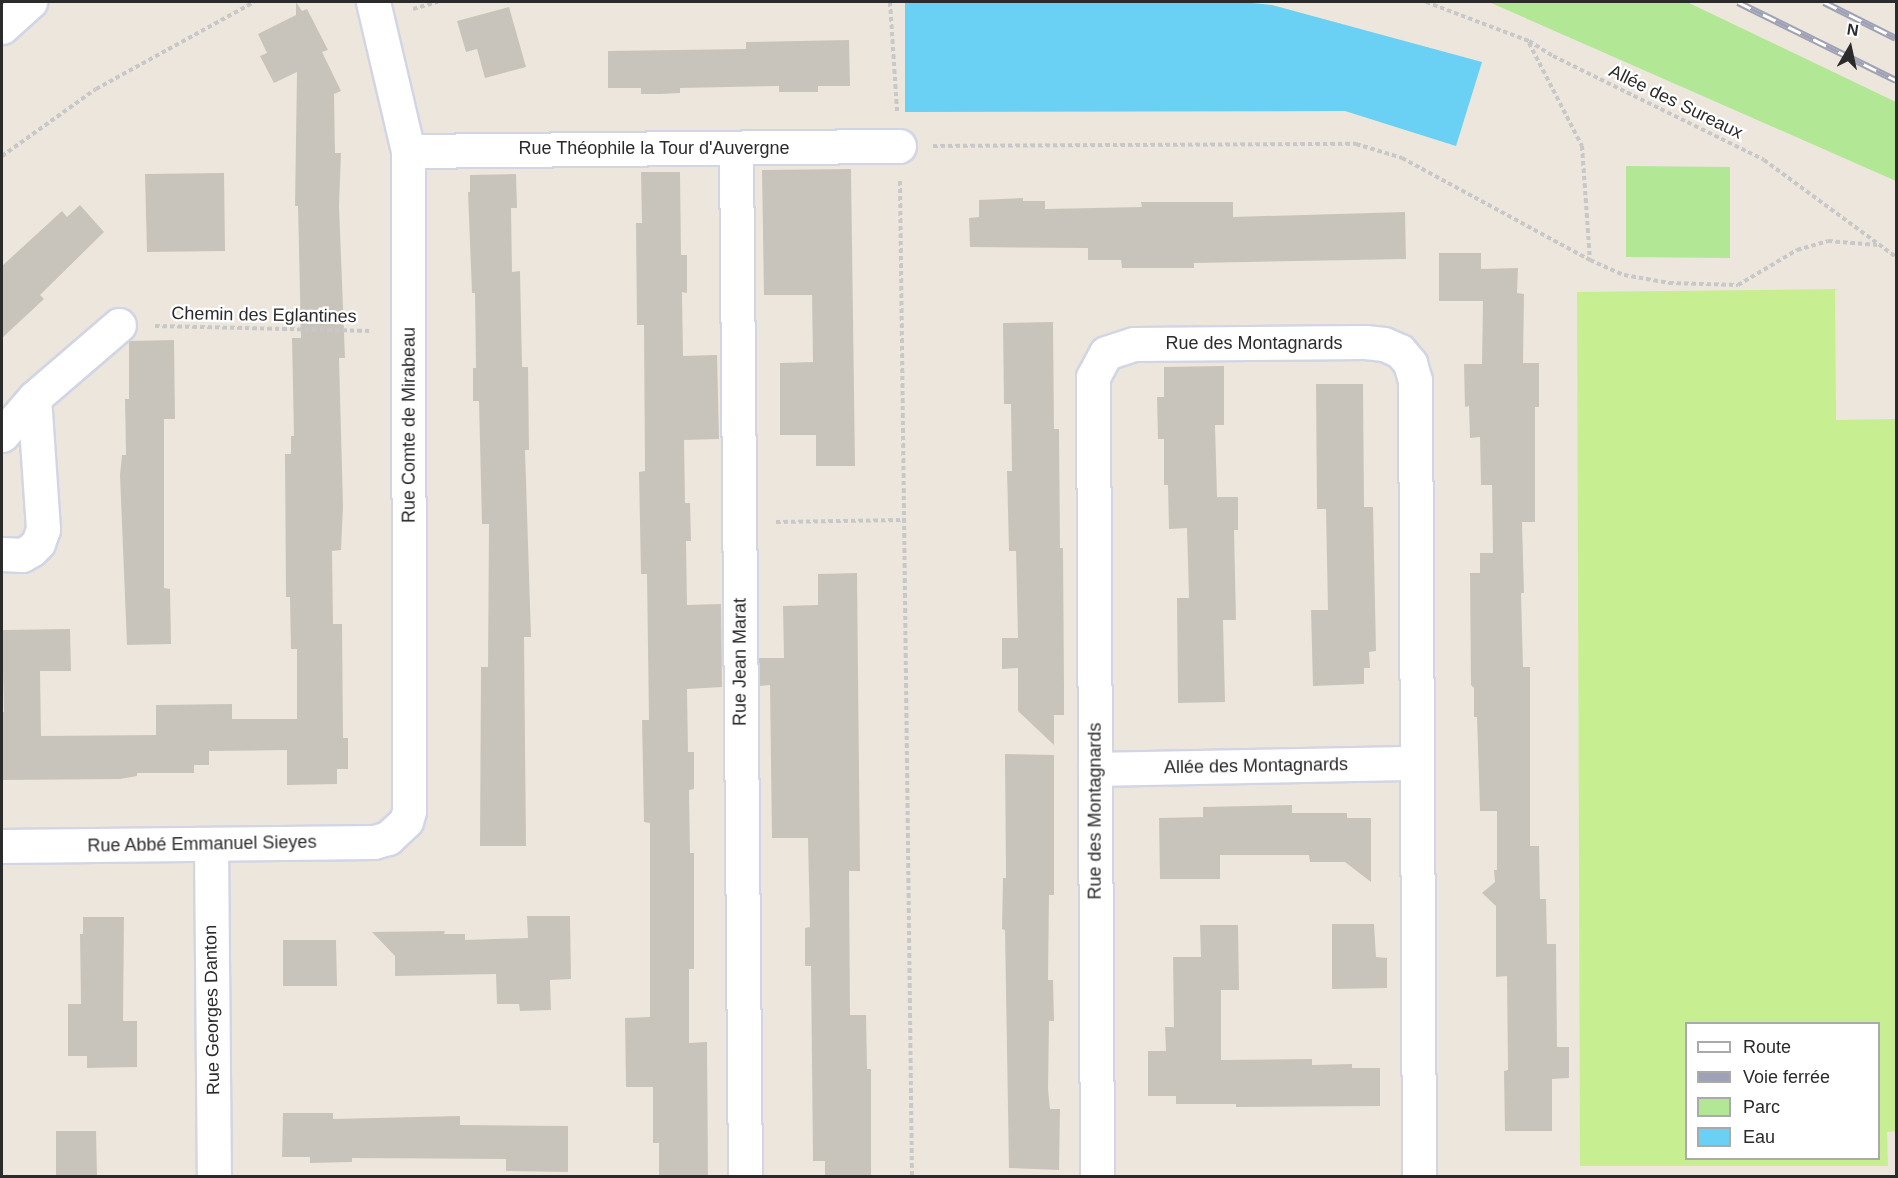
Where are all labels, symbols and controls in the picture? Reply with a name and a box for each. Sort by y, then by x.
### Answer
north arrow [1820,18,1880,78]
text: N [1846,20,1860,39]
street label: Allée des Sureaux [1606,60,1746,144]
street label: Rue Théophile la Tour d'Auvergne [518,137,790,159]
street label: Chemin des Eglantines [171,303,357,327]
street label: Rue Comte de Mirabeau [398,327,420,523]
street label: Rue des Montagnards [1165,332,1343,354]
street label: Rue Jean Marat [729,598,751,726]
street label: Rue des Montagnards [1084,722,1106,900]
street label: Allée des Montagnards [1164,754,1348,778]
street label: Rue Abbé Emmanuel Sieyes [87,831,317,857]
street label: Rue Georges Danton [200,925,224,1095]
legend [1685,1022,1880,1160]
text: Route [1743,1037,1791,1057]
text: Voie ferrée [1743,1067,1830,1087]
text: Parc [1743,1097,1780,1117]
text: Eau [1743,1127,1775,1147]

